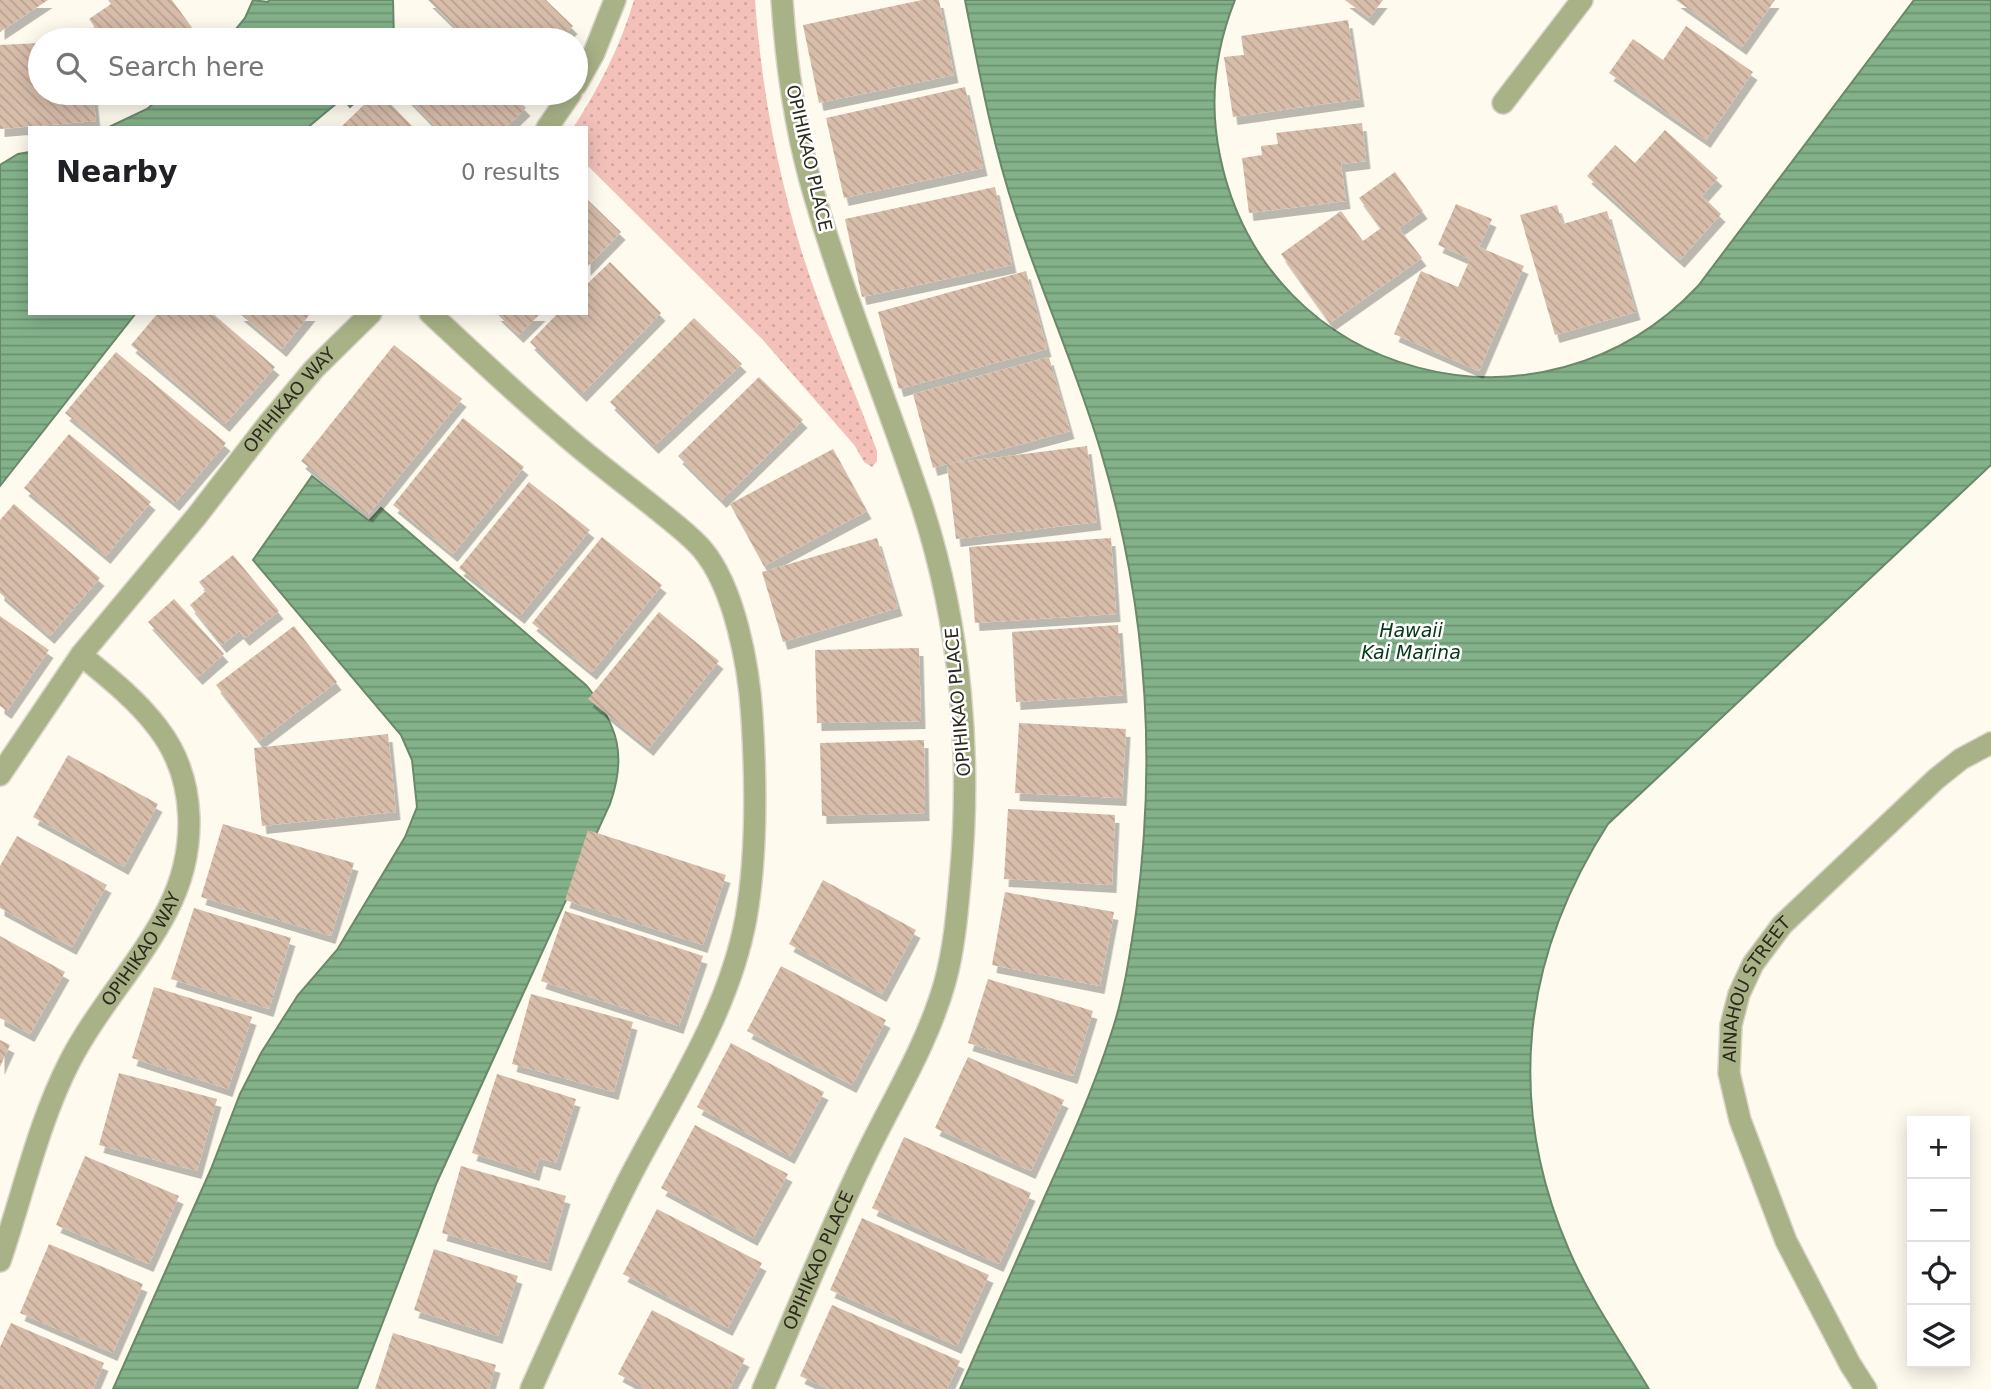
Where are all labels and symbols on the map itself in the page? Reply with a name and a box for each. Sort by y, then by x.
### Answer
street label: OPIHIKAO PLACE [782,83,837,233]
street label: OPIHIKAO WAY [239,342,340,457]
water label: Hawaii Kai Marina [1361,619,1461,663]
street label: OPIHIKAO PLACE [941,627,974,778]
street label: OPIHIKAO WAY [97,888,185,1010]
street label: AINAHOU STREET [1718,911,1795,1063]
street label: OPIHIKAO PLACE [778,1187,858,1333]

